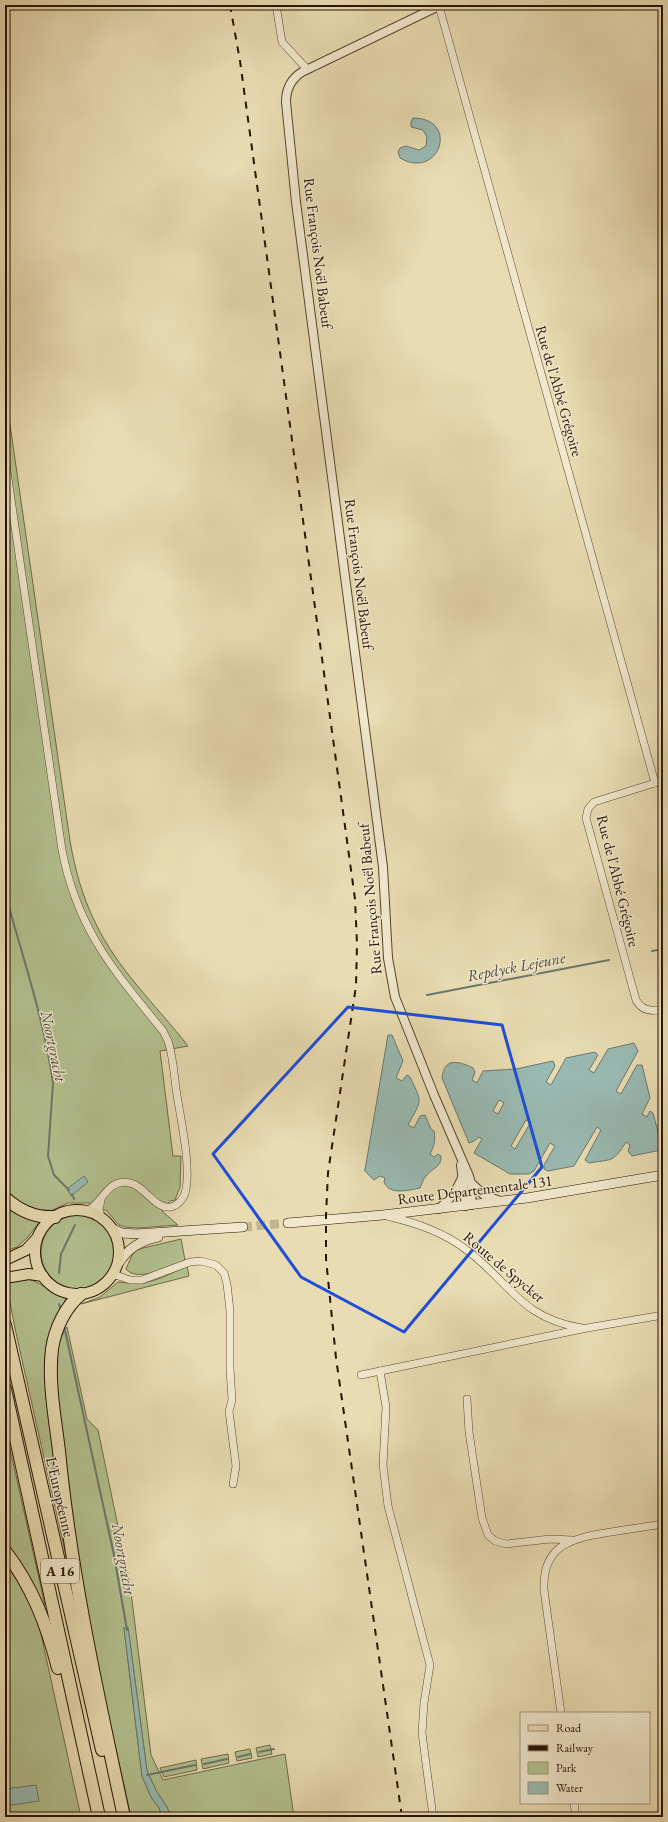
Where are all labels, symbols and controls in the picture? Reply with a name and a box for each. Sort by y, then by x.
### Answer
street label: Rue François Noël Babeuf [300,177,337,332]
street label: Rue de l'Abbé Grégoire [532,323,587,459]
street label: Rue François Noël Babeuf [341,498,378,653]
street label: Rue de l'Abbé Grégoire [593,813,644,949]
street label: Rue François Noël Babeuf [353,820,386,975]
water label: Repdyck Lejeune [465,947,567,986]
water label: Noortgracht [36,1008,72,1085]
street label: Route Départementale 131 [396,1171,554,1208]
street label: Route de Spycker [460,1227,549,1306]
street label: L'Européenne [42,1455,79,1539]
water label: Noortgracht [107,1521,140,1598]
road number: A 16 [41,1559,79,1583]
legend [520,1712,650,1804]
text: Road [556,1720,582,1736]
text: Railway [556,1740,594,1756]
text: Park [556,1760,577,1776]
text: Water [556,1780,583,1796]

